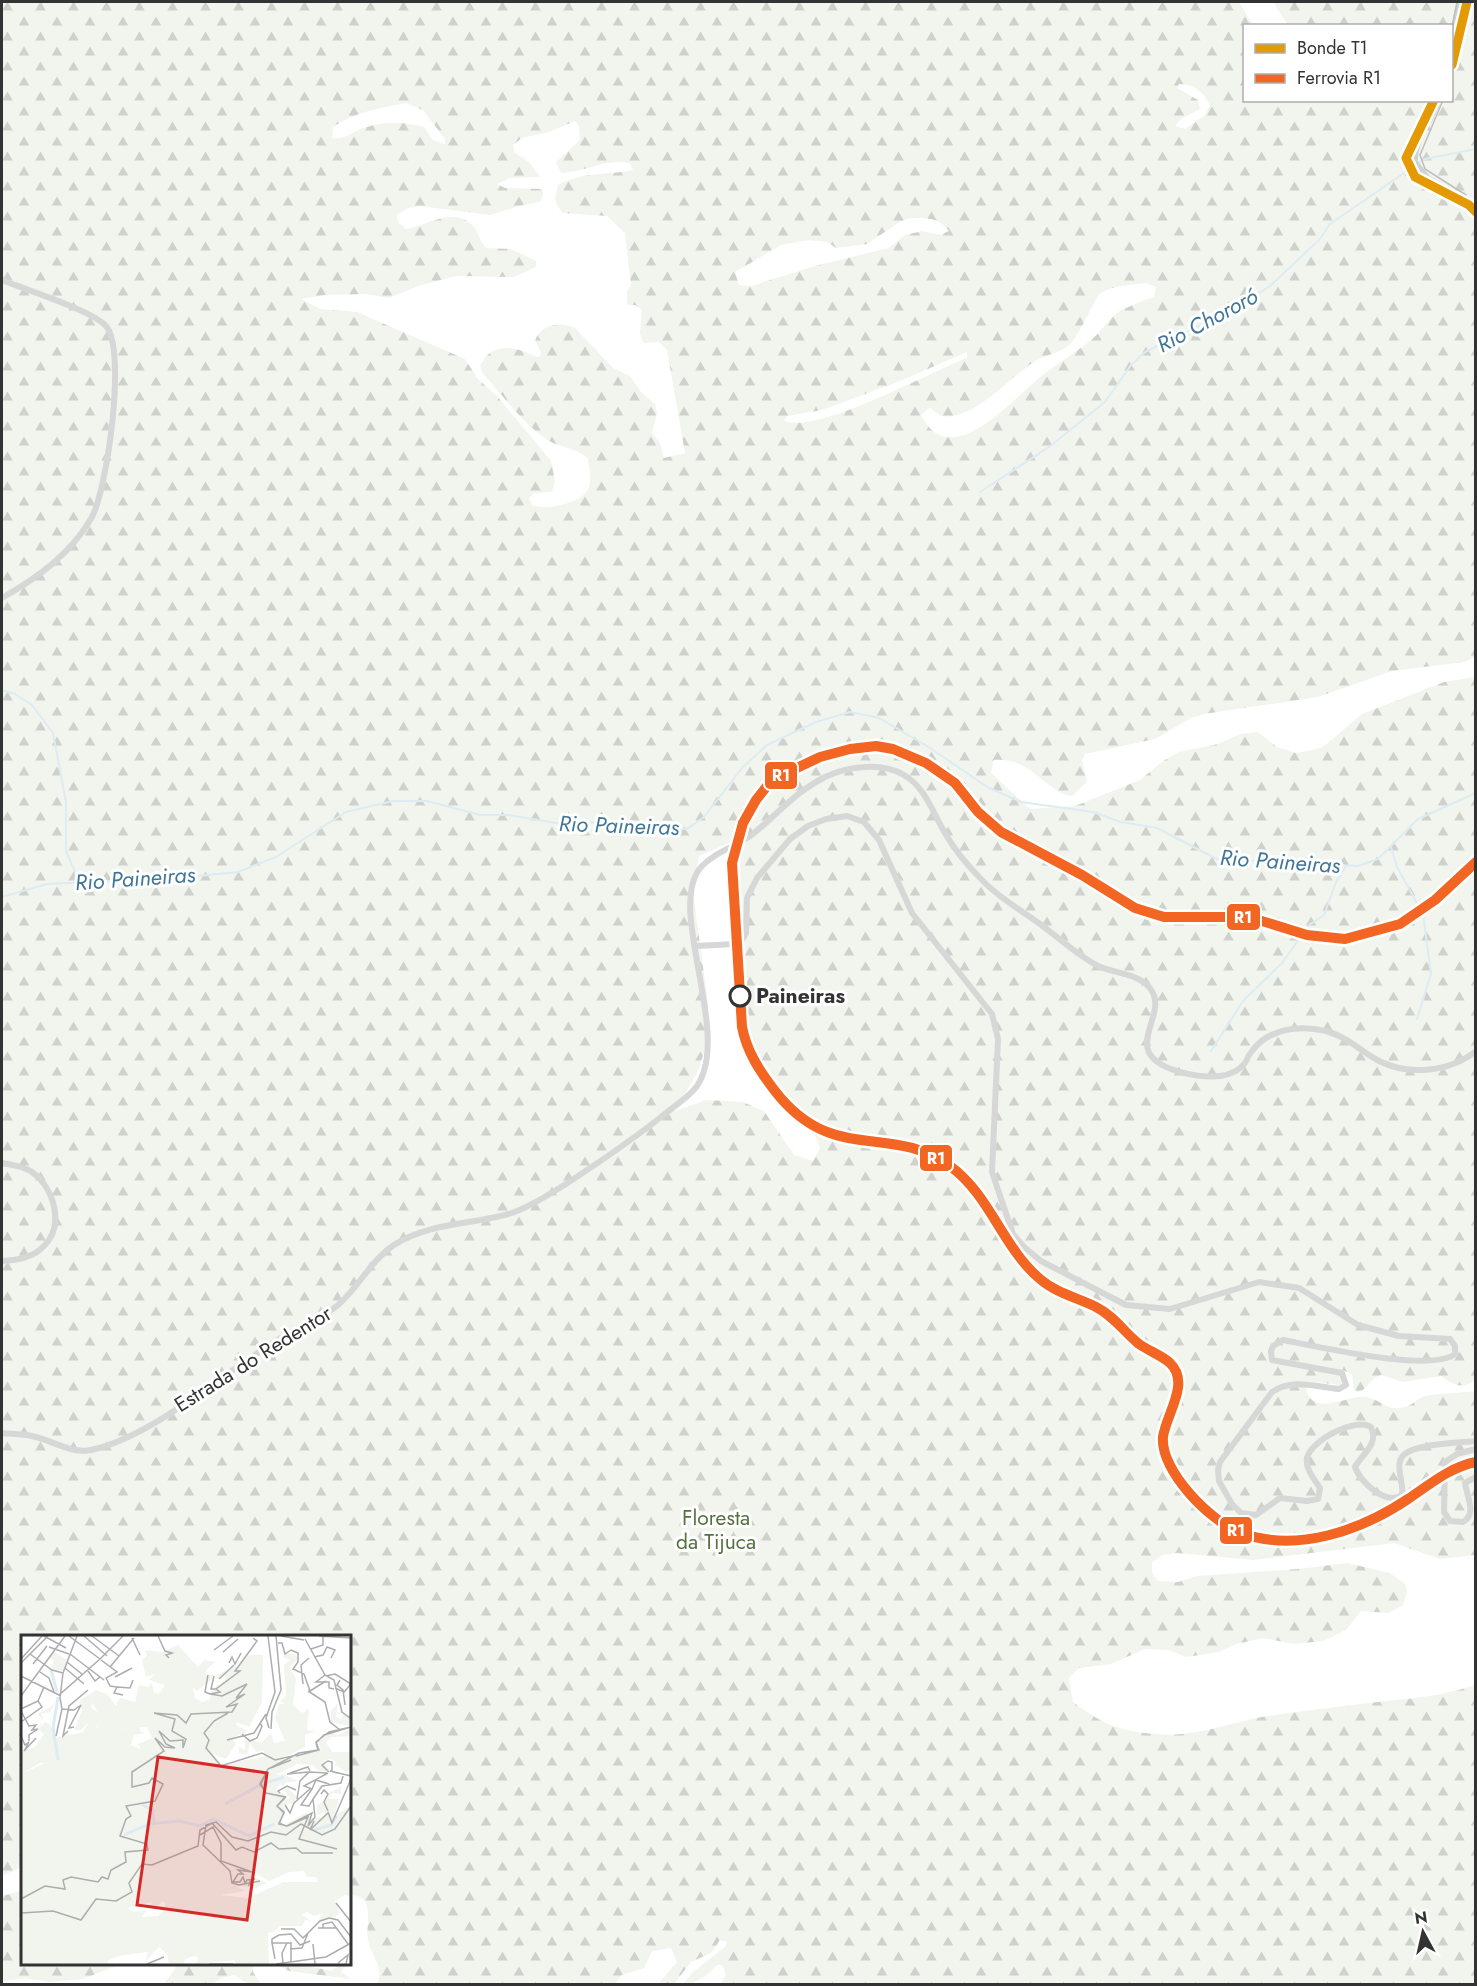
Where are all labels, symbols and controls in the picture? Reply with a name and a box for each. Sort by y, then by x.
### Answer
legend [1243,24,1453,102]
text: Bonde T1 [1297,35,1368,61]
text: Ferrovia R1 [1297,65,1381,91]
water label: Rio Chororó [1151,280,1264,360]
line badge: R1 [764,761,798,790]
text: R1 [772,764,790,787]
water label: Rio Paineiras [558,807,680,843]
water label: Rio Paineiras [1219,841,1342,881]
water label: Rio Paineiras [74,858,197,898]
line badge: R1 [1226,903,1261,931]
text: R1 [1234,906,1252,929]
place label: Paineiras [756,981,845,1011]
marker: Paineiras [729,985,751,1007]
line badge: R1 [919,1144,953,1172]
text: R1 [927,1147,945,1170]
street label: Estrada do Redentor [168,1298,338,1420]
park label: Floresta da Tijuca [676,1503,756,1557]
line badge: R1 [1219,1516,1253,1545]
text: R1 [1227,1519,1245,1542]
inset map [21,1635,351,1965]
north arrow [1393,1902,1453,1962]
text: N [1413,1905,1429,1930]

